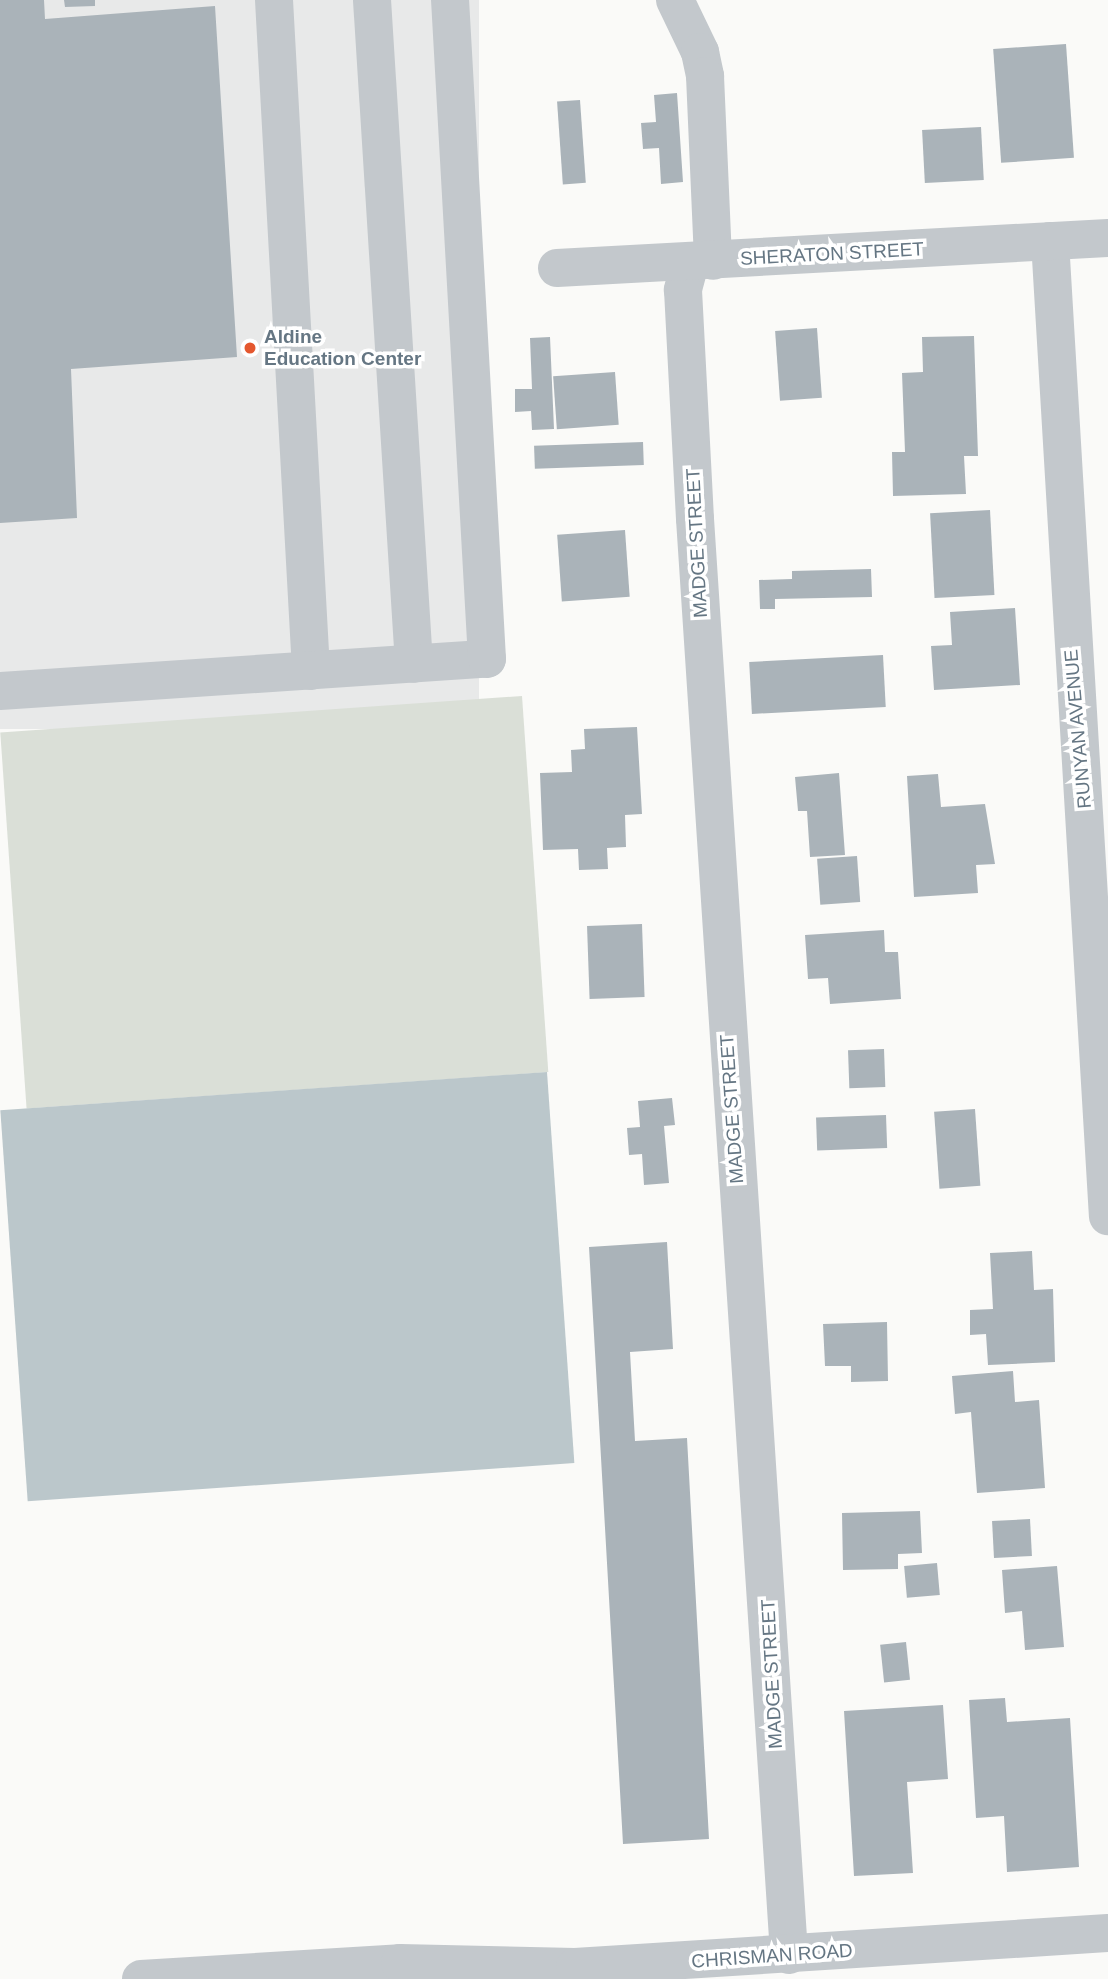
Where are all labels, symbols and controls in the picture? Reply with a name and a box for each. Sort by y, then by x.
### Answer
street label: SHERATON STREET [740,238,924,270]
place label: Aldine Education Center [264,326,421,370]
marker: Aldine Education Center [242,340,258,356]
street label: MADGE STREET [682,468,712,618]
street label: RUNYAN AVENUE [1060,648,1096,810]
street label: MADGE STREET [715,1033,749,1185]
street label: MADGE STREET [757,1599,787,1749]
street label: CHRISMAN ROAD [691,1939,853,1973]

